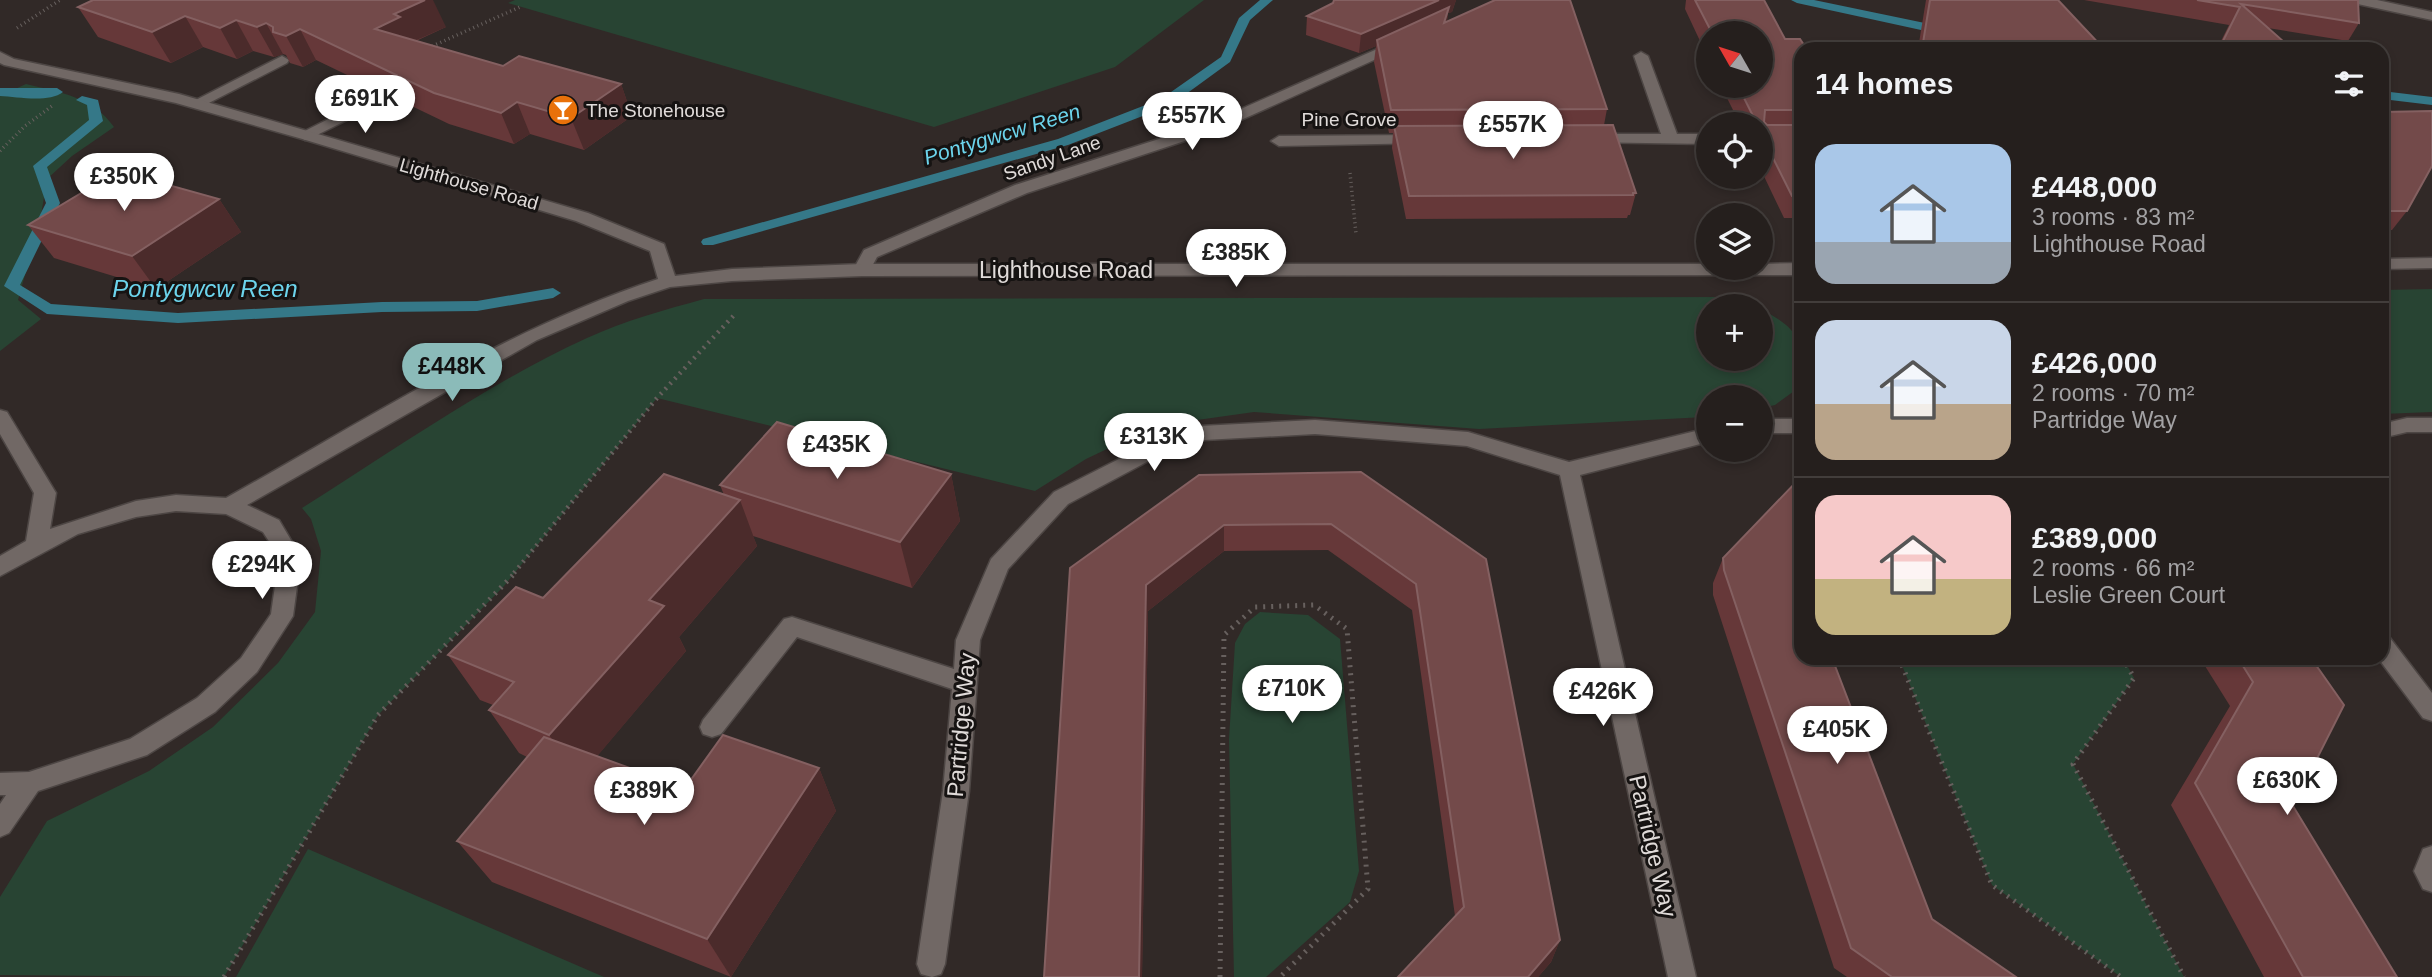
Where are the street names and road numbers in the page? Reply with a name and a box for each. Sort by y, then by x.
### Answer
street label: Pine Grove [1301,109,1397,130]
street label: Sandy Lane [1001,132,1103,184]
street label: Lighthouse Road [397,154,541,214]
street label: Lighthouse Road [979,257,1153,283]
street label: Partridge Way [942,651,980,798]
street label: Partridge Way [1624,772,1682,920]

